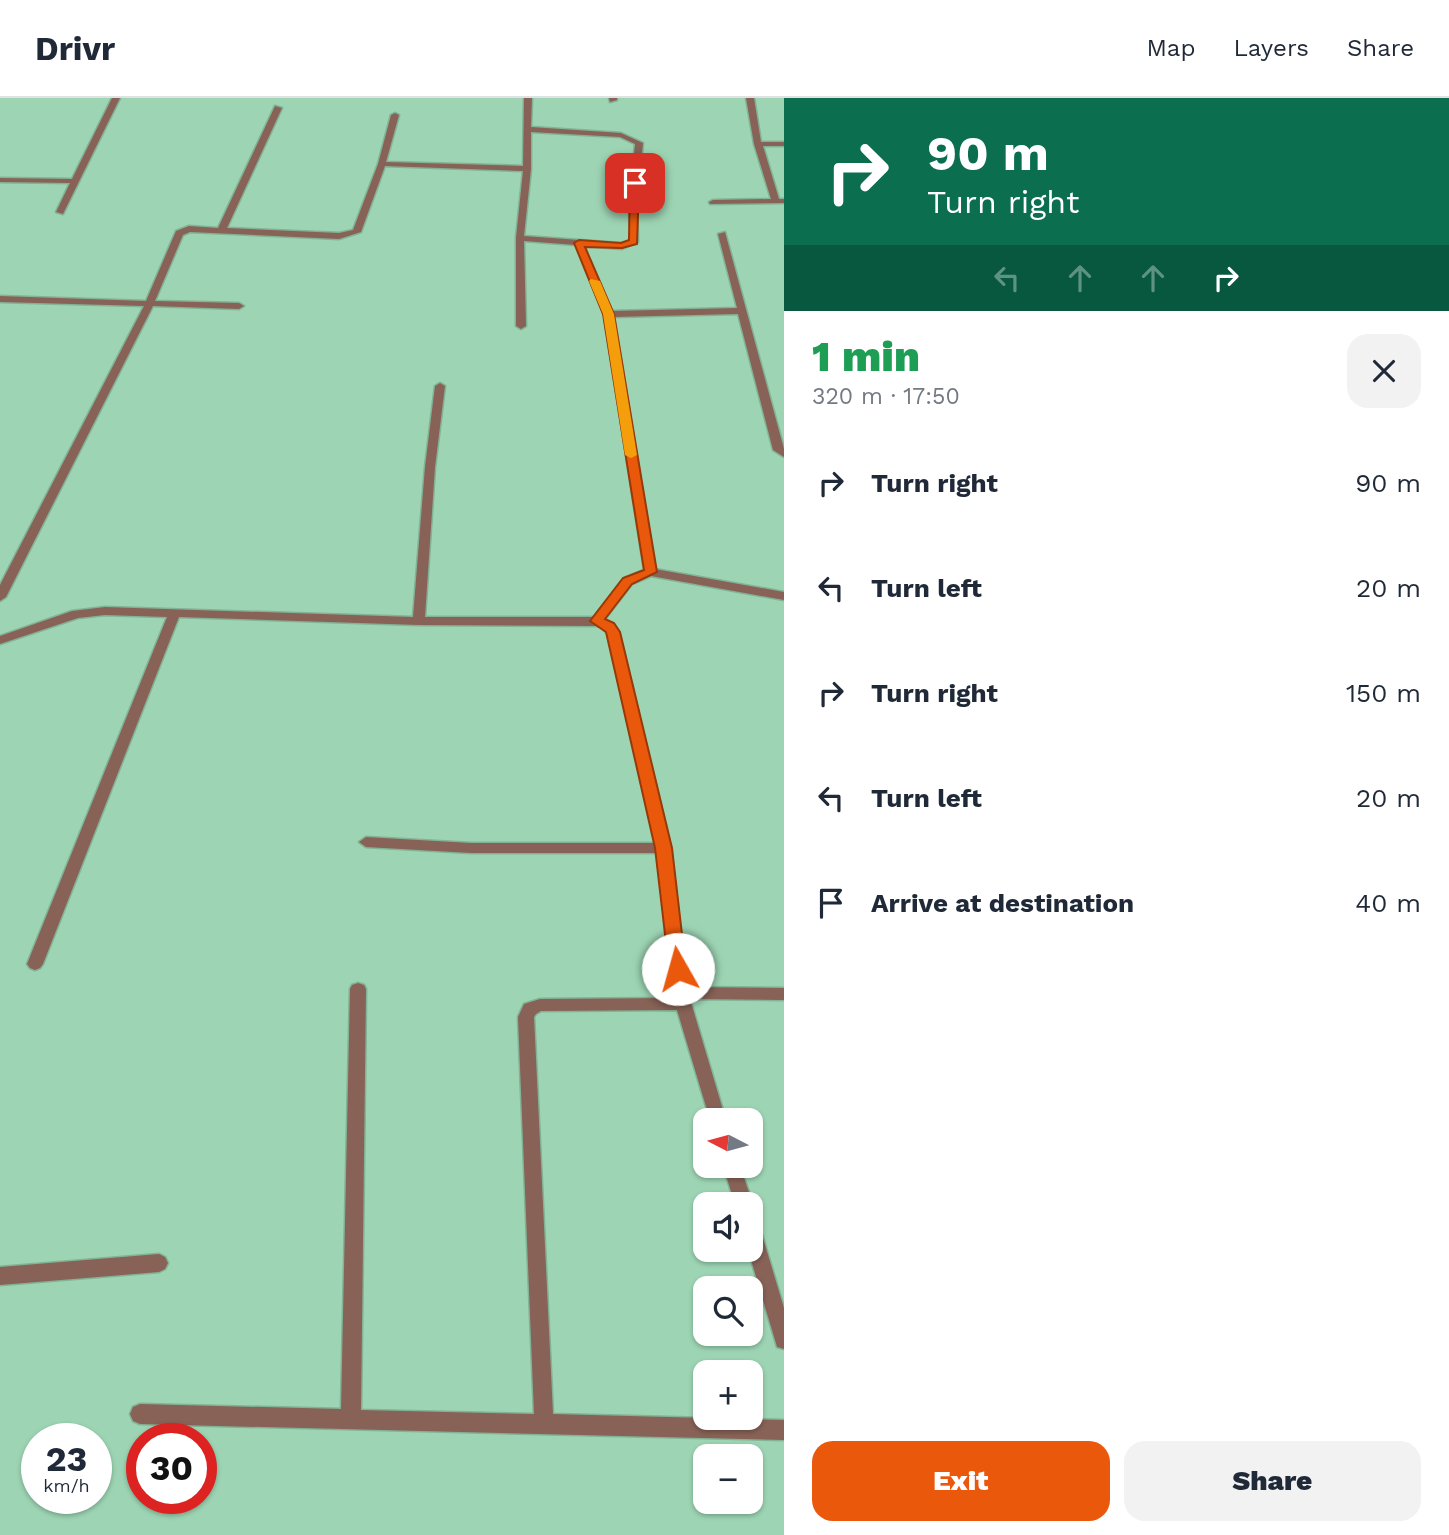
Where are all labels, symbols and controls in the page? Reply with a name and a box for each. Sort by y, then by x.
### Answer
text: Drivr [35,29,115,68]
text: Map [1147,34,1195,62]
text: Layers [1233,34,1309,62]
text: Share [1347,34,1414,62]
text: 90 m [927,124,1049,182]
icon: right [812,126,903,217]
pin [605,153,665,213]
icon: arrive [616,164,654,202]
text: Turn right [927,183,1079,221]
icon: left [988,259,1026,297]
icon: ahead [1061,259,1099,297]
icon: ahead [1134,259,1172,297]
icon: right [1207,259,1245,297]
text: 1 min [812,332,920,381]
button: close [1347,334,1421,408]
text: 320 m · 17:50 [812,383,960,410]
icon: right [812,464,850,502]
text: Turn right [871,468,998,498]
text: 90 m [1355,468,1421,498]
icon: left [812,569,850,607]
text: Turn left [871,573,982,603]
text: 20 m [1356,573,1421,603]
icon: right [812,674,850,712]
text: Turn right [871,678,998,708]
text: 150 m [1346,678,1421,708]
icon: left [812,779,850,817]
text: Turn left [871,783,982,813]
text: 20 m [1356,783,1421,813]
icon: arrive [812,884,850,922]
text: Arrive at destination [871,888,1134,918]
text: 40 m [1355,888,1421,918]
position arrow [641,932,715,1006]
north arrow [693,1108,763,1178]
map controls [693,1108,763,1514]
button: sound [693,1192,763,1262]
button: search [693,1276,763,1346]
button: + [693,1360,763,1430]
speed limit sign: 30 [126,1423,217,1514]
text: 23 [46,1438,87,1480]
button: Exit [812,1441,1110,1521]
button: Share [1124,1441,1421,1521]
button: − [693,1444,763,1514]
text: km/h [43,1475,90,1496]

